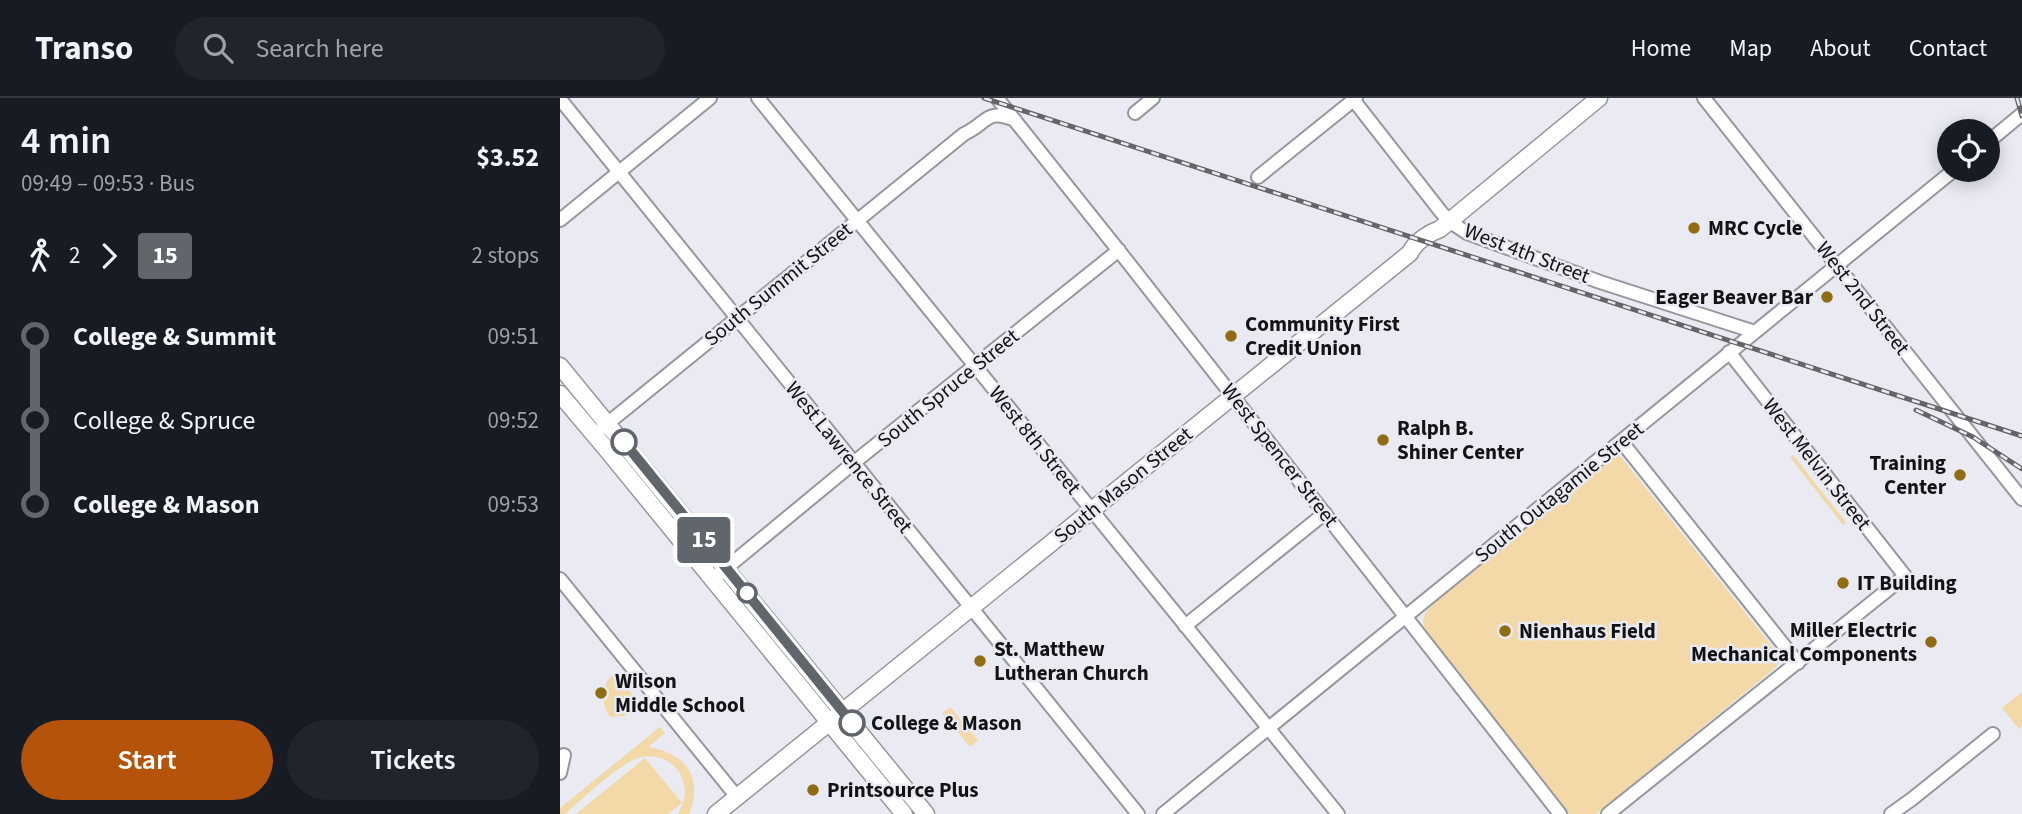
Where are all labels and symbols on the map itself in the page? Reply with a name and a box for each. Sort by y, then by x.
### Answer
place label: MRC Cycle [1708,213,1803,243]
street label: South Summit Street [697,215,859,353]
street label: West 4th Street [1460,215,1594,291]
marker: MRC Cycle [1686,220,1702,236]
street label: West 2nd Street [1809,235,1917,361]
place label: Eager Beaver Bar [1655,282,1814,312]
marker: Eager Beaver Bar [1819,289,1835,305]
place label: Community First Credit Union [1245,309,1400,363]
street label: South Spruce Street [871,321,1025,455]
marker: Community First Credit Union [1223,328,1239,344]
street label: West Lawrence Street [778,375,920,539]
street label: West Spencer Street [1214,377,1346,533]
street label: West 8th Street [982,379,1088,501]
street label: West Melvin Street [1756,391,1878,537]
place label: Ralph B. Shiner Center [1397,413,1525,467]
street label: South Outagamie Street [1468,414,1650,570]
street label: South Mason Street [1047,420,1199,550]
unlabelled marker [611,429,637,455]
marker: Ralph B. Shiner Center [1375,432,1391,448]
place label: Training Center [1870,448,1947,502]
marker: Training Center [1952,467,1968,483]
line badge: 15 [673,517,736,563]
place label: IT Building [1857,568,1957,598]
marker: IT Building [1835,575,1851,591]
unlabelled marker [737,583,757,603]
place label: Miller Electric Mechanical Components [1691,615,1917,669]
place label: Nienhaus Field [1519,616,1656,646]
marker: Nienhaus Field [1497,623,1513,639]
place label: St. Matthew Lutheran Church [994,634,1149,688]
marker: Miller Electric Mechanical Components [1923,634,1939,650]
marker: St. Matthew Lutheran Church [972,653,988,669]
place label: Wilson Middle School [615,666,745,720]
marker: Wilson Middle School [593,685,609,701]
place label: College & Mason [871,708,1022,738]
marker: College & Mason [839,710,865,736]
place label: Printsource Plus [827,775,979,805]
marker: Printsource Plus [805,782,821,798]

